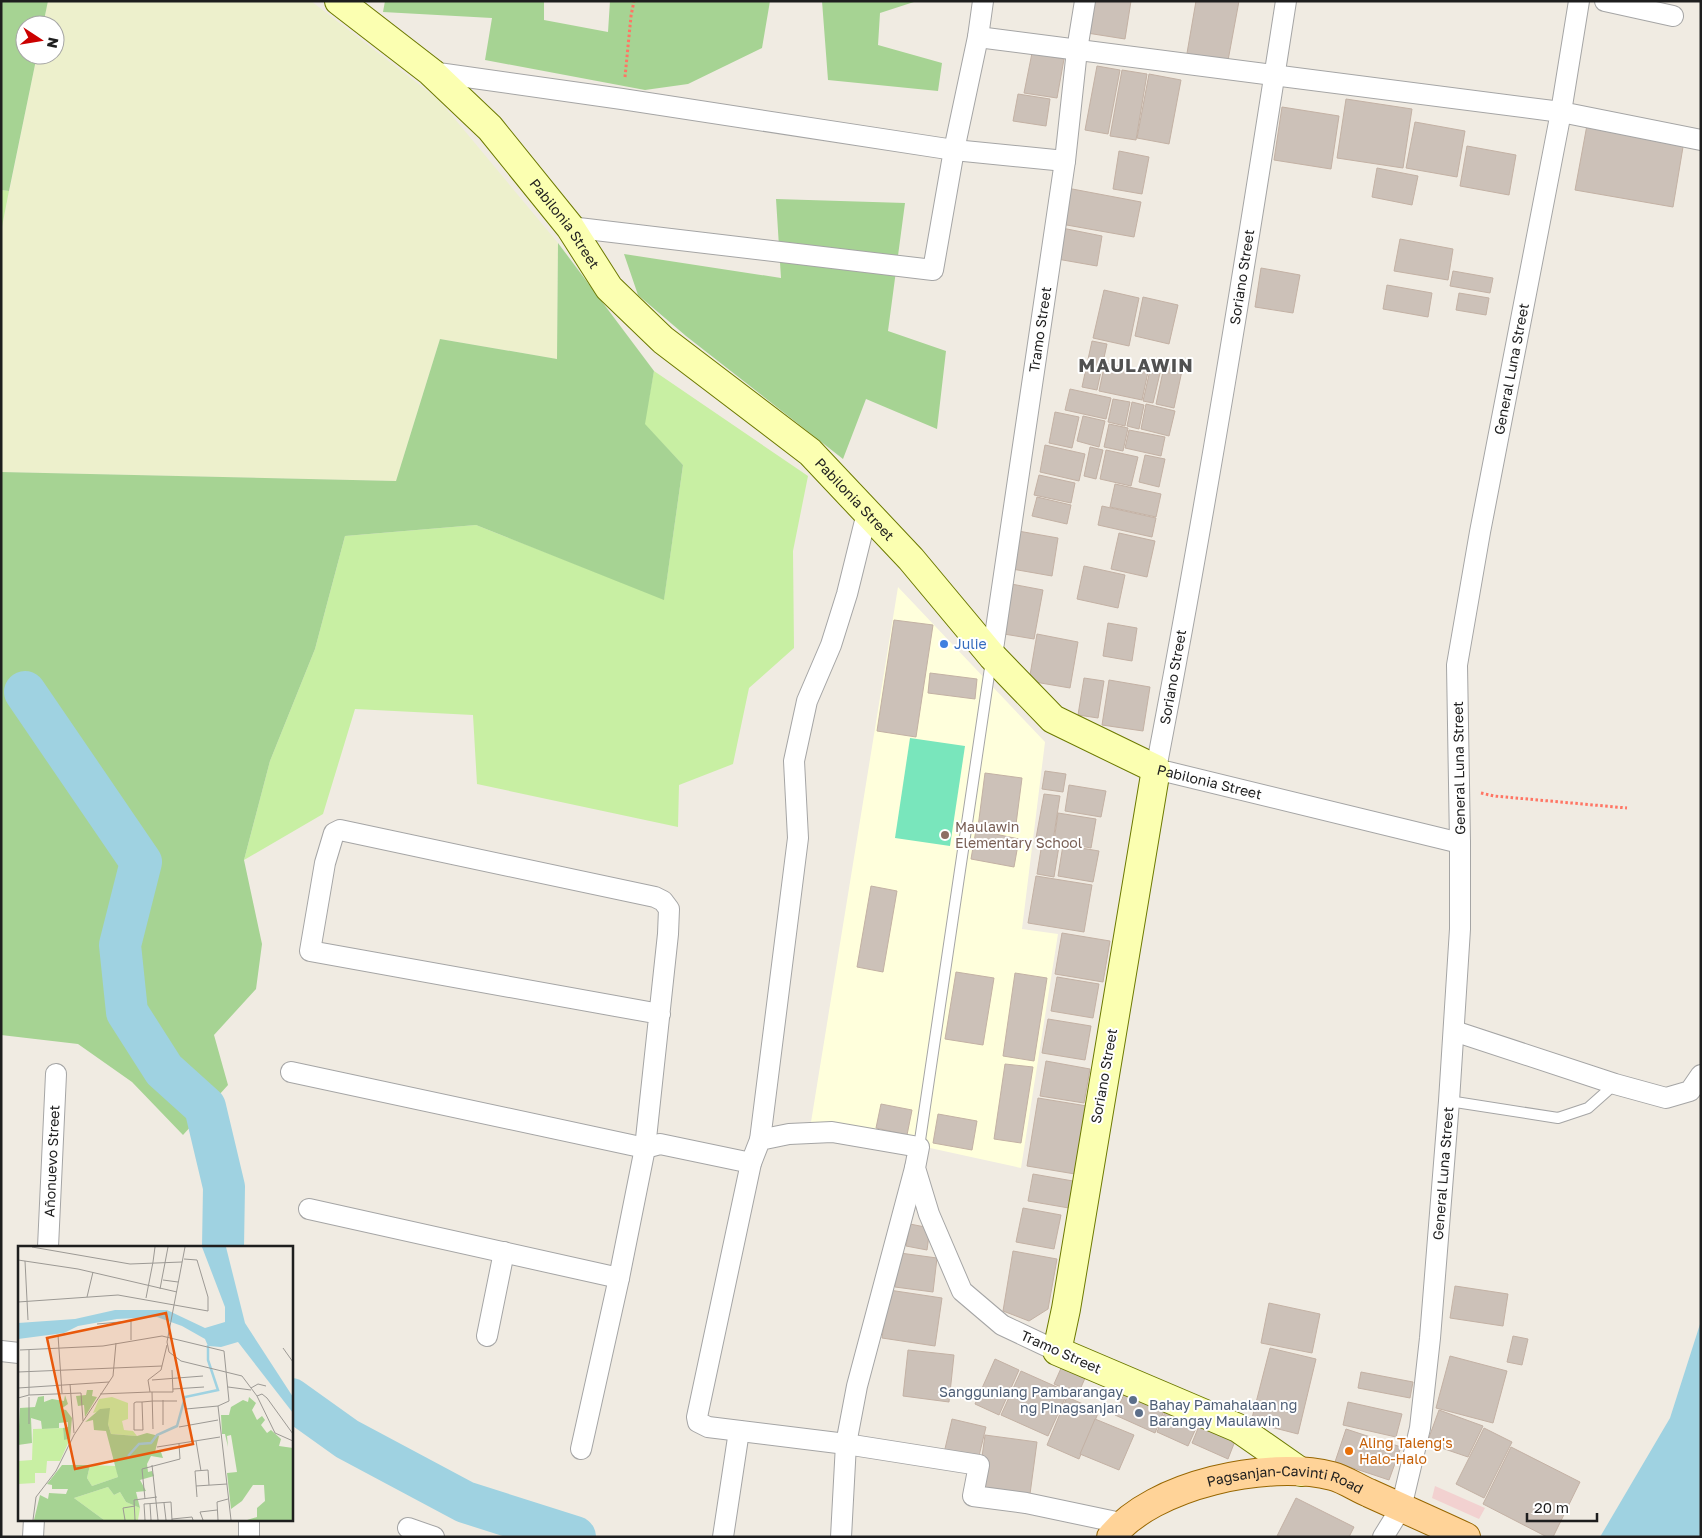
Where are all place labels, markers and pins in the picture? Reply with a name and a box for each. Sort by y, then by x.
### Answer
place label: Julie [954,635,987,652]
marker: Julie [938,638,950,650]
place label: Maulawin Elementary School [955,818,1082,851]
marker: Maulawin Elementary School [939,829,951,841]
place label: Sangguniang Pambarangay ng Pinagsanjan [939,1383,1123,1416]
marker: Sangguniang Pambarangay ng Pinagsanjan [1127,1394,1139,1406]
place label: Bahay Pamahalaan ng Barangay Maulawin [1149,1396,1297,1429]
marker: Bahay Pamahalaan ng Barangay Maulawin [1133,1407,1145,1419]
place label: Aling Taleng's Halo-Halo [1359,1434,1453,1467]
marker: Aling Taleng's Halo-Halo [1343,1445,1355,1457]

